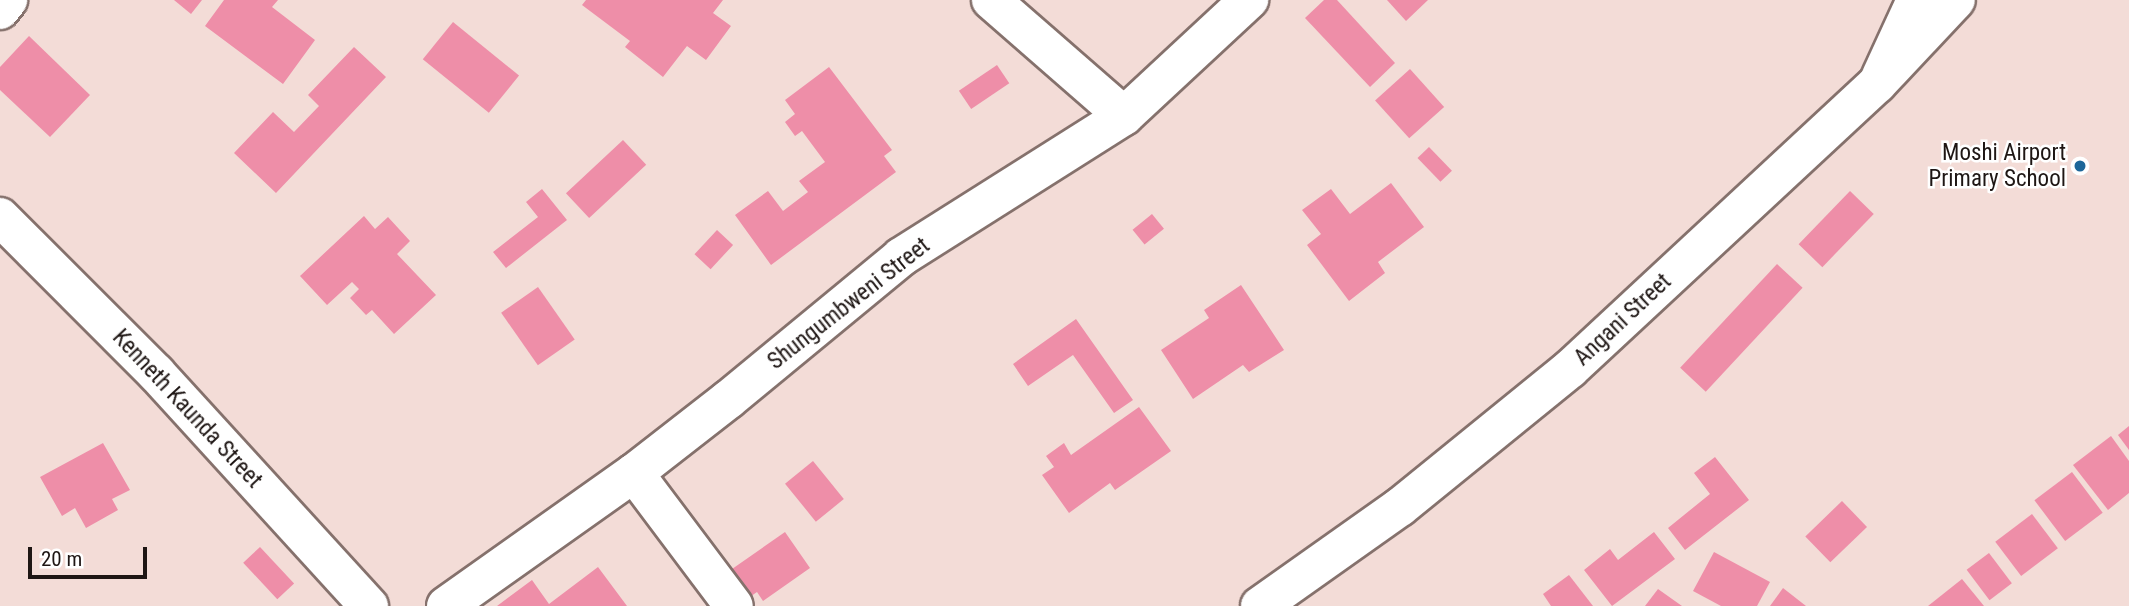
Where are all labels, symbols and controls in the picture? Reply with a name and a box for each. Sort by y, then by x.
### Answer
place label: Moshi Airport Primary School [1929,139,2066,193]
marker: Moshi Airport Primary School [2072,158,2088,174]
street label: Shungumbweni Street [763,232,935,376]
street label: Angani Street [1569,268,1677,372]
street label: Kenneth Kaunda Street [106,324,268,494]
scale bar [32,532,150,576]
text: 20 m [41,547,82,571]

